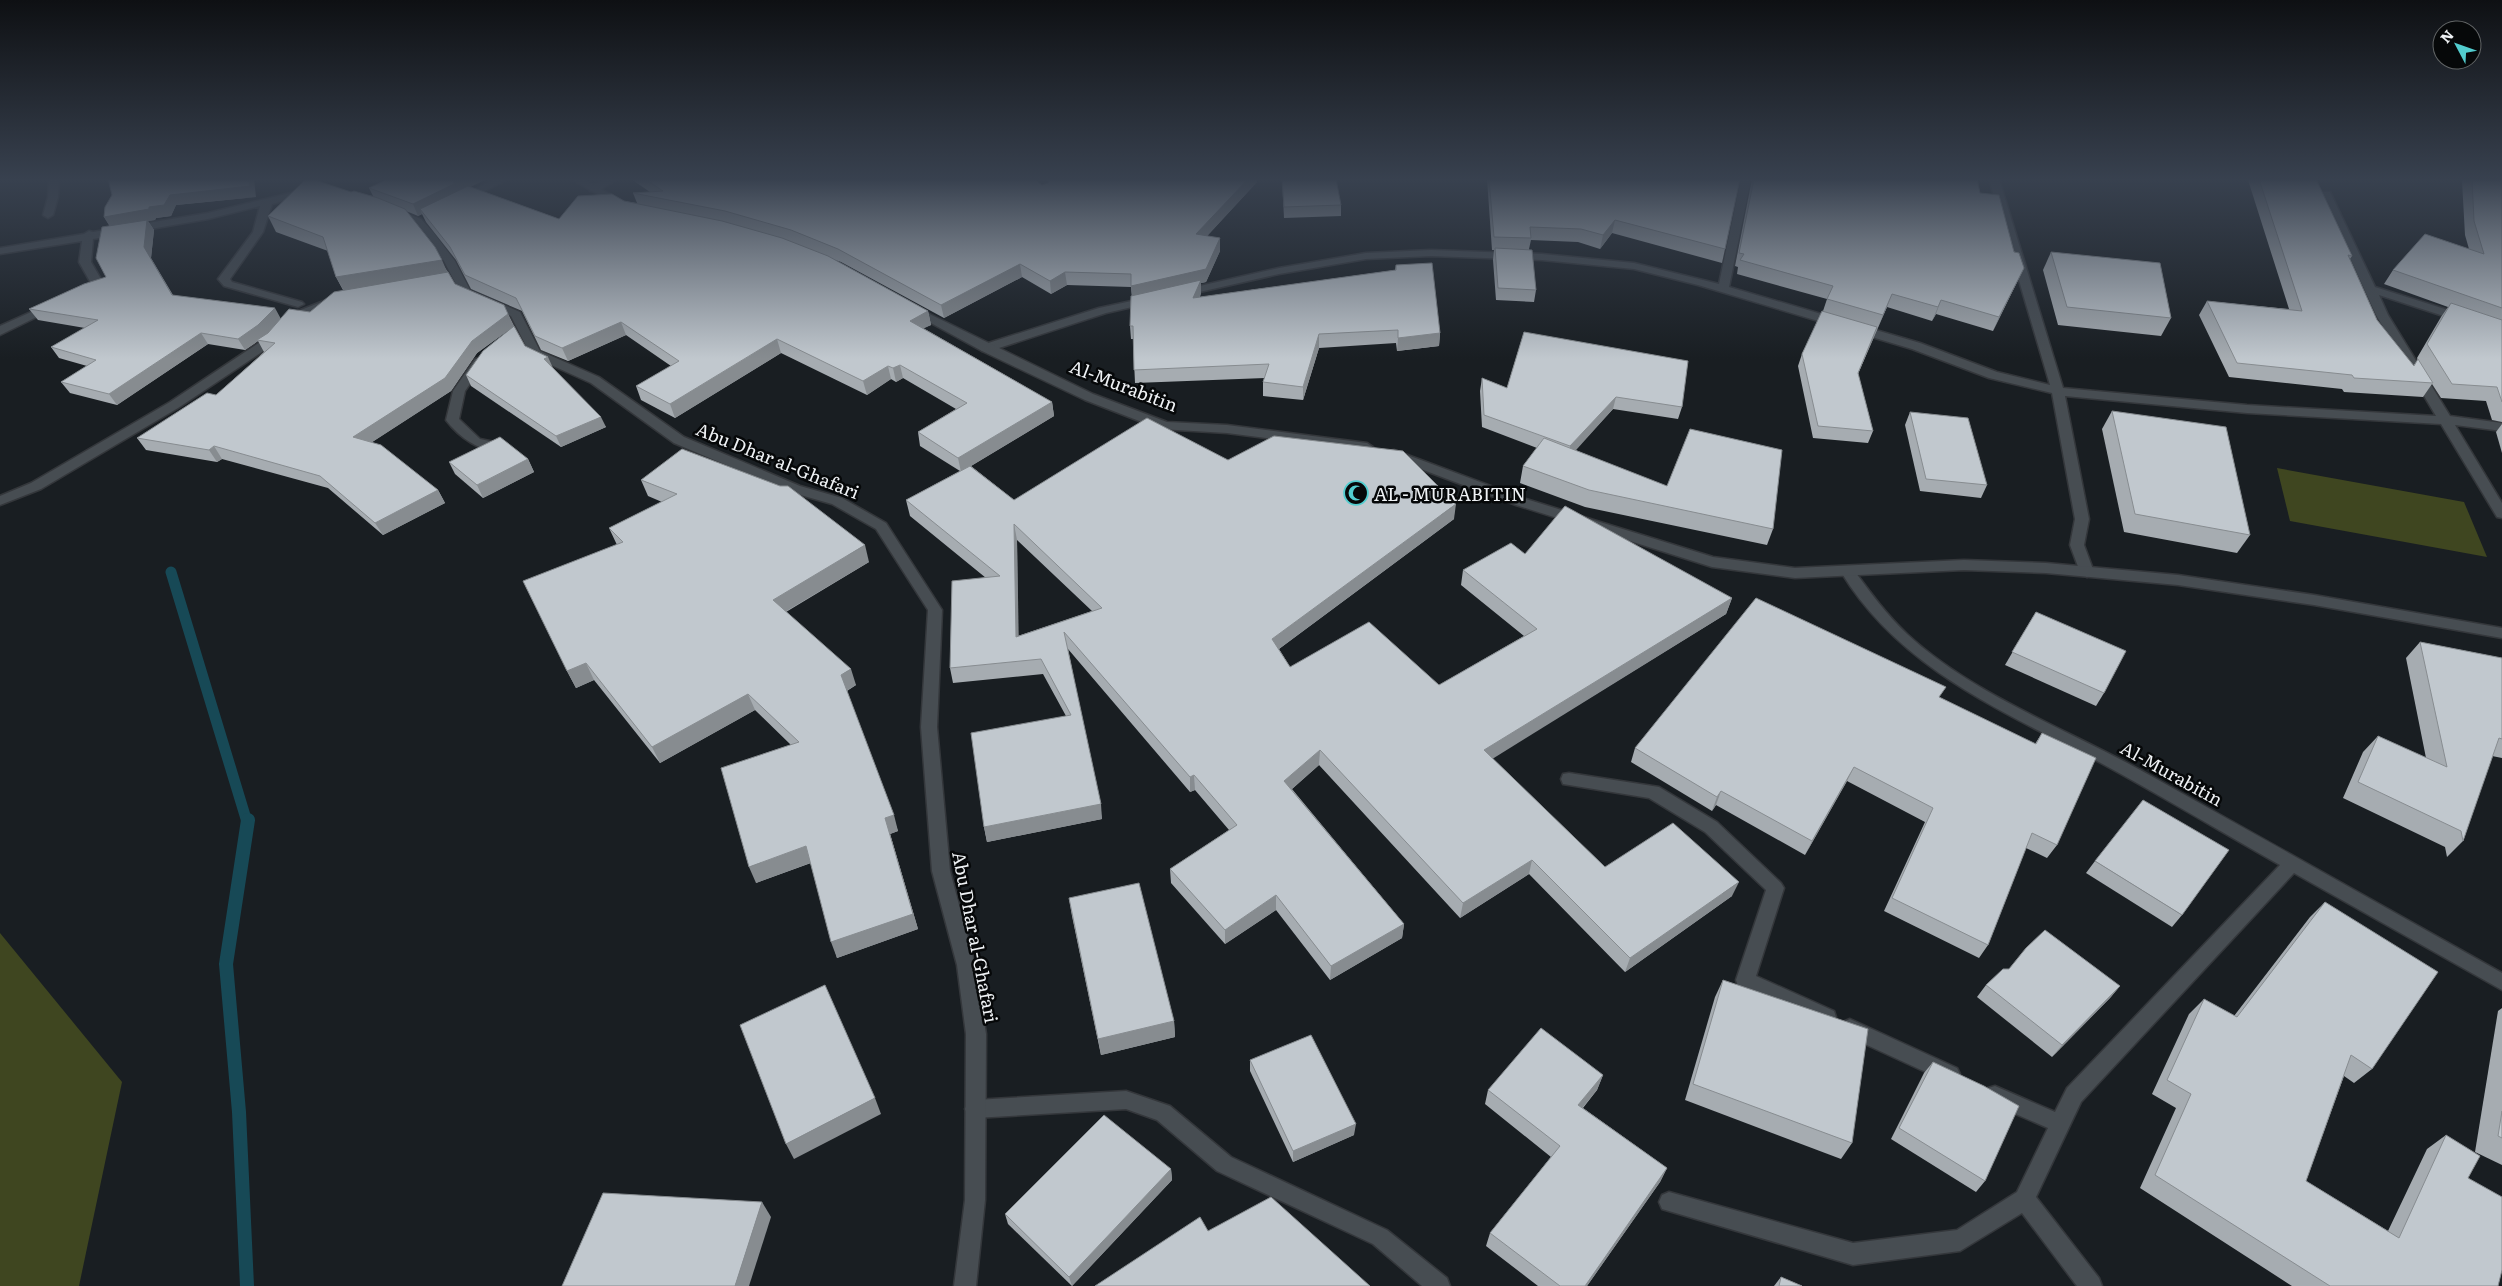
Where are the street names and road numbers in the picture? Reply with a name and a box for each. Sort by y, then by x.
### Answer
street label: Al-Murabitin [1066,352,1182,418]
street label: Abu Dhar al-Ghafari [692,415,864,505]
street label: Al-Murabitin [2116,734,2228,812]
street label: Abu Dhar al-Ghafari [946,849,1006,1025]

